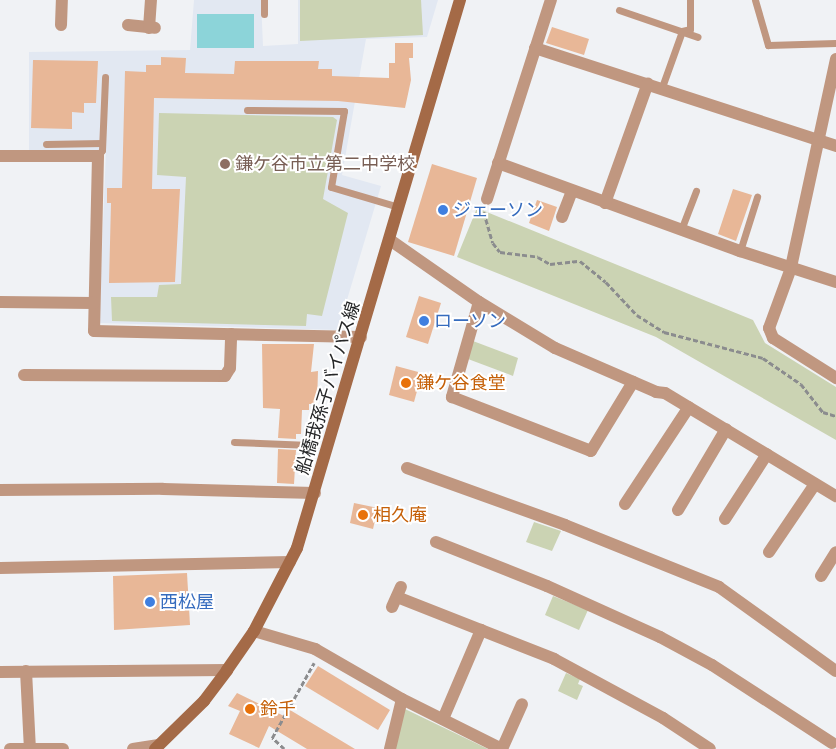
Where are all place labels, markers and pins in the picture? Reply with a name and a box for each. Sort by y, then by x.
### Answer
place label: 鎌ケ谷市立第二中学校 [235,153,415,175]
marker: 鎌ケ谷市立第二中学校 [219,158,231,170]
place label: ジェーソン [453,199,543,221]
marker: ジェーソン [437,204,449,216]
place label: ローソン [434,310,506,332]
marker: ローソン [418,315,430,327]
place label: 鎌ケ谷食堂 [416,372,506,394]
marker: 鎌ケ谷食堂 [400,377,412,389]
place label: 相久庵 [373,504,427,526]
marker: 相久庵 [357,509,369,521]
place label: 西松屋 [160,591,214,613]
marker: 西松屋 [144,596,156,608]
place label: 鈴千 [260,698,296,720]
marker: 鈴千 [244,703,256,715]

